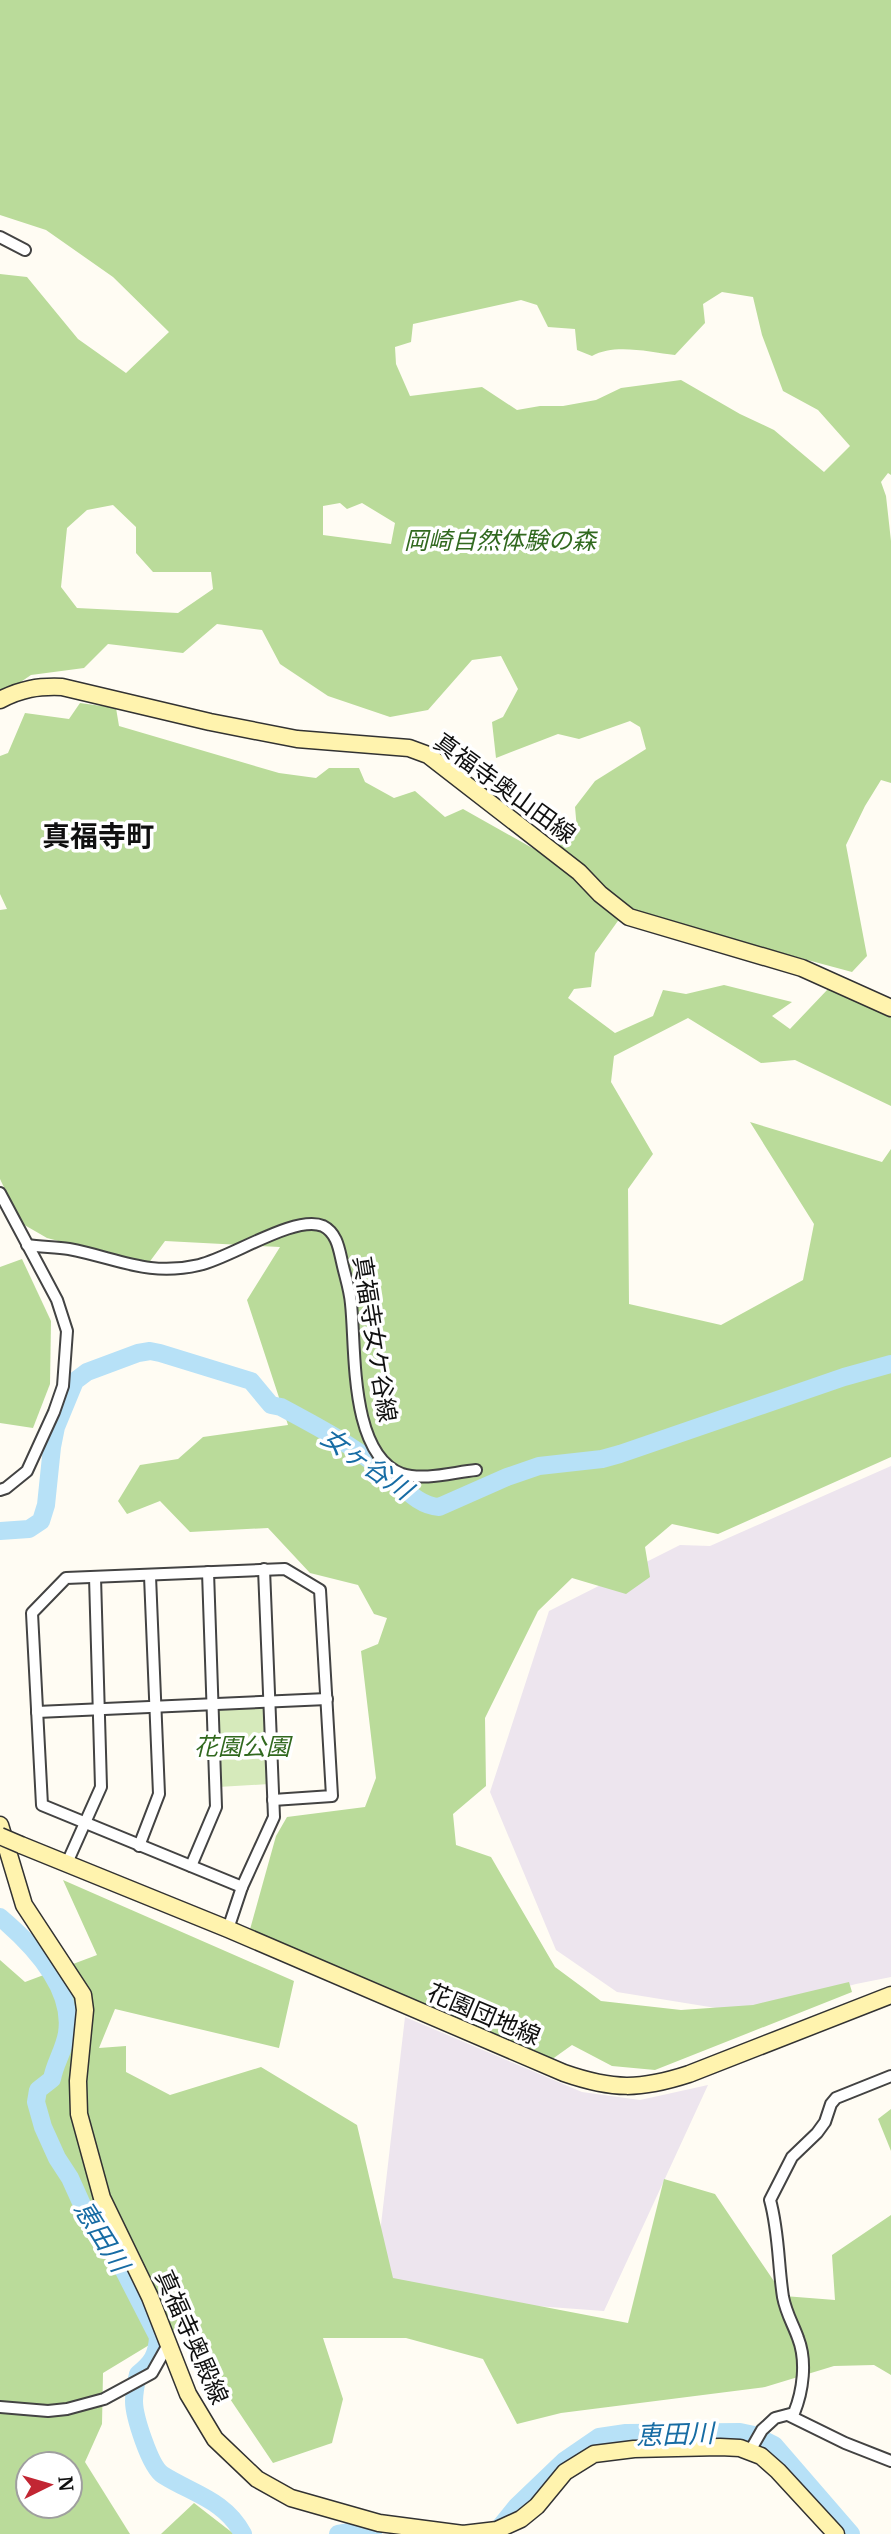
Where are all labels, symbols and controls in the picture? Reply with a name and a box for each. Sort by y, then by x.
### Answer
park label: 岡崎自然体験の森 [404,525,598,556]
street label: 真福寺奥山田線 [428,726,582,850]
district label: 真福寺町 [42,818,154,854]
street label: 真福寺女ケ谷線 [347,1254,403,1424]
water label: 女ヶ谷川 [315,1420,422,1508]
park label: 花園公園 [194,1731,293,1762]
street label: 花園団地線 [423,1976,545,2052]
water label: 恵田川 [67,2194,138,2280]
street label: 真福寺奥殿線 [149,2265,235,2409]
water label: 恵田川 [635,2416,718,2452]
north arrow [14,2450,84,2520]
text: N [53,2475,79,2492]

